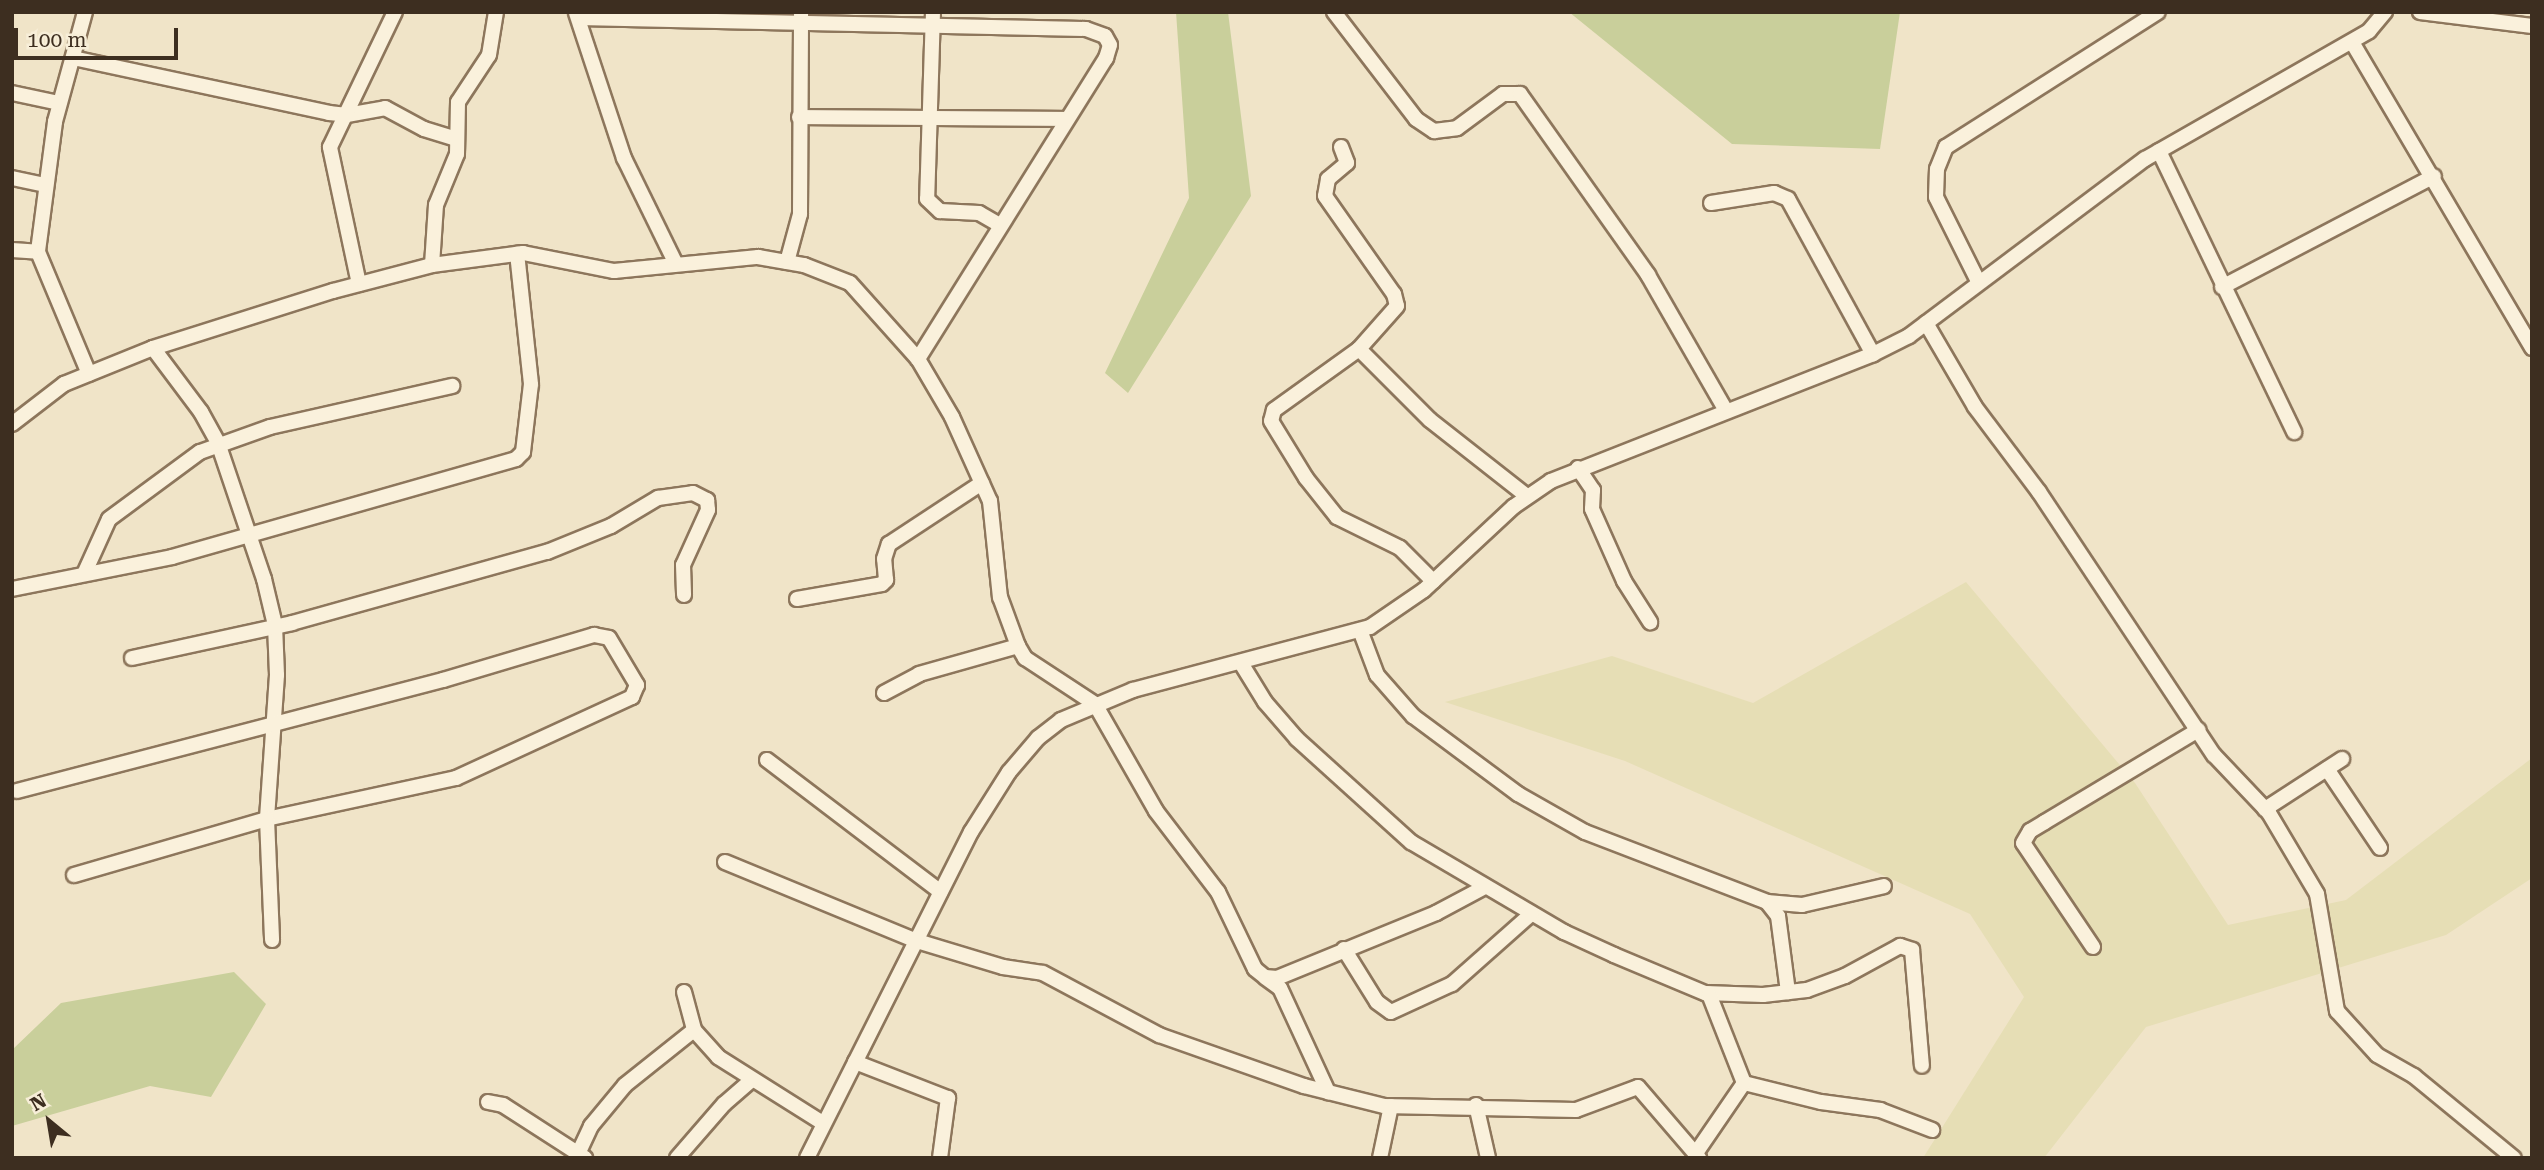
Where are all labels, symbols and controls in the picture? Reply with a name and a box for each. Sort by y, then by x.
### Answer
scale bar [18,14,182,58]
text: 100 m [27,28,87,52]
north arrow [14,1086,84,1156]
text: N [26,1089,50,1116]

